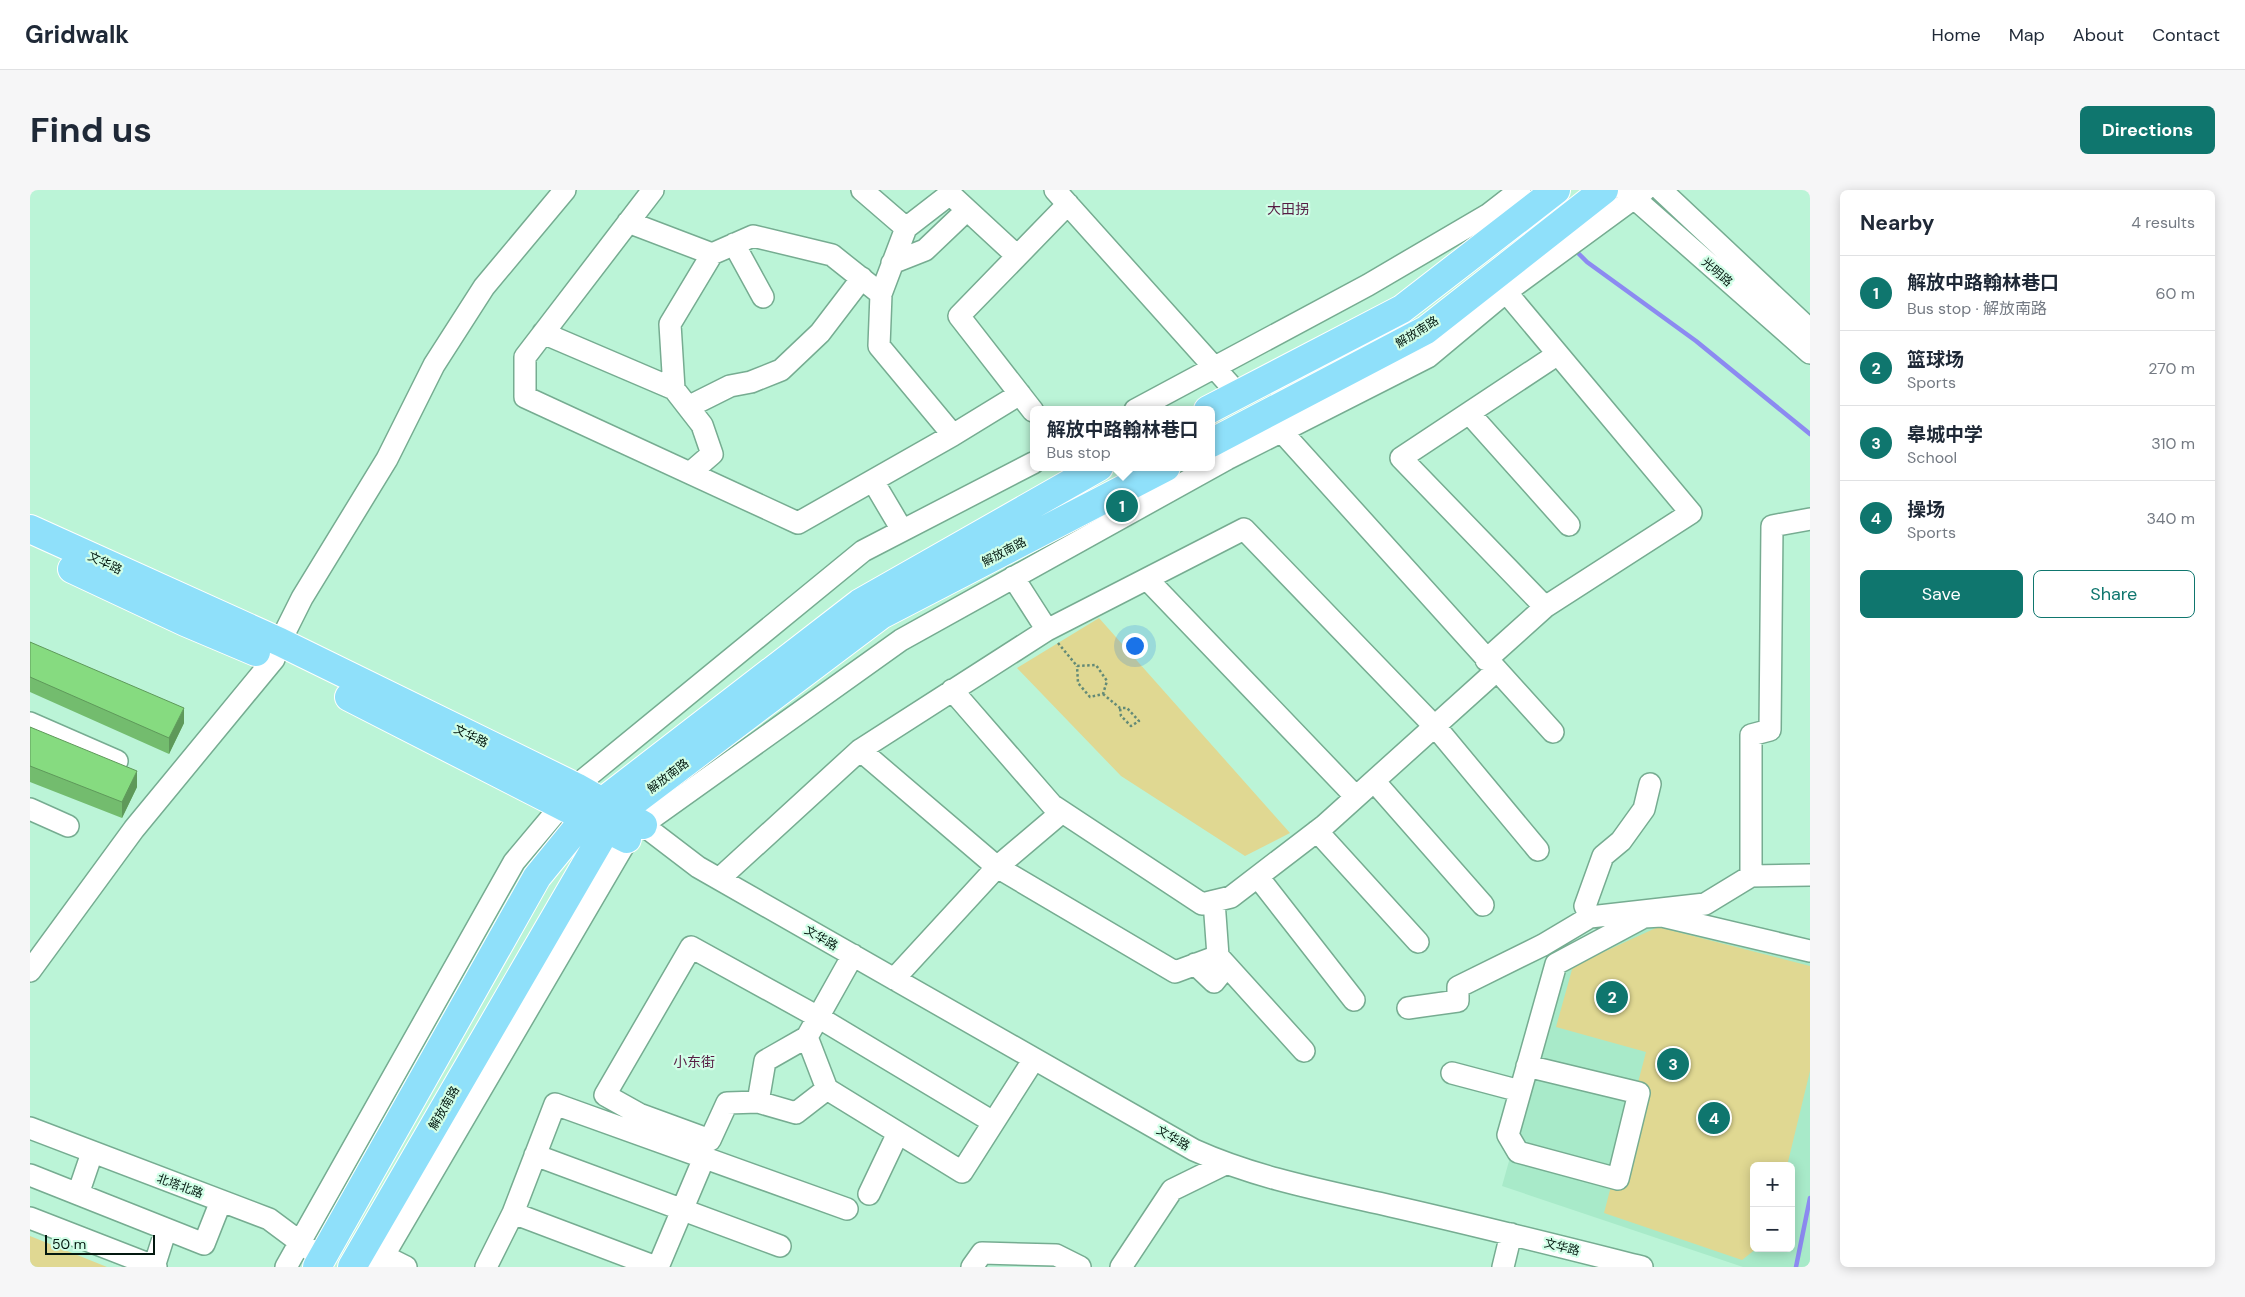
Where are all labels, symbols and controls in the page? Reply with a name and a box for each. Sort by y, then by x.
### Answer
text: Gridwalk [25,19,129,50]
text: Home [1931,23,1981,47]
text: Map [2009,23,2045,47]
text: About [2073,23,2124,47]
text: Contact [2152,23,2220,47]
button: Directions [2080,106,2215,154]
text: Find us [30,107,152,153]
district label: 大田拐 [1267,200,1309,218]
text: Nearby [1860,209,1934,237]
text: 4 results [2131,212,2195,233]
street label: 光明路 [1698,254,1736,290]
text: 解放中路翰林巷口 [1907,270,2059,295]
text: 1 [1873,283,1879,304]
text: 60 m [2155,283,2195,304]
text: Bus stop · 解放南路 [1907,298,2047,319]
street label: 解放南路 [1392,312,1442,352]
text: 篮球场 [1907,347,1964,372]
text: 2 [1871,358,1881,379]
text: 270 m [2148,358,2195,379]
text: Sports [1907,372,1956,393]
popup [1030,406,1215,471]
text: 解放中路翰林巷口 [1046,417,1199,442]
text: 皋城中学 [1907,422,1983,447]
text: 3 [1871,433,1881,454]
text: 310 m [2151,433,2195,454]
text: Bus stop [1046,442,1111,463]
text: School [1907,447,1957,468]
pin: 1 [1106,487,1138,525]
text: 操场 [1907,497,1945,522]
text: 4 [1871,508,1881,529]
text: 340 m [2146,508,2195,529]
text: Sports [1907,522,1956,543]
street label: 解放南路 [979,534,1029,570]
street label: 文华路 [85,548,125,578]
button: Save [1860,570,2023,618]
button: Share [2033,570,2195,618]
your location [1122,633,1148,659]
street label: 文华路 [451,721,491,751]
street label: 解放南路 [644,755,692,797]
street label: 文华路 [801,922,841,954]
pin: 2 [1596,978,1628,1016]
pin: 3 [1657,1045,1689,1083]
district label: 小东街 [673,1053,715,1071]
street label: 解放南路 [425,1083,463,1133]
pin: 4 [1698,1099,1730,1137]
street label: 文华路 [1153,1122,1193,1154]
map controls [1750,1162,1795,1252]
button: + [1750,1162,1795,1207]
street label: 北塔北路 [155,1170,205,1202]
button: − [1750,1207,1795,1252]
scale bar [45,1232,155,1255]
text: 50 m [52,1235,86,1253]
street label: 文华路 [1543,1235,1581,1259]

